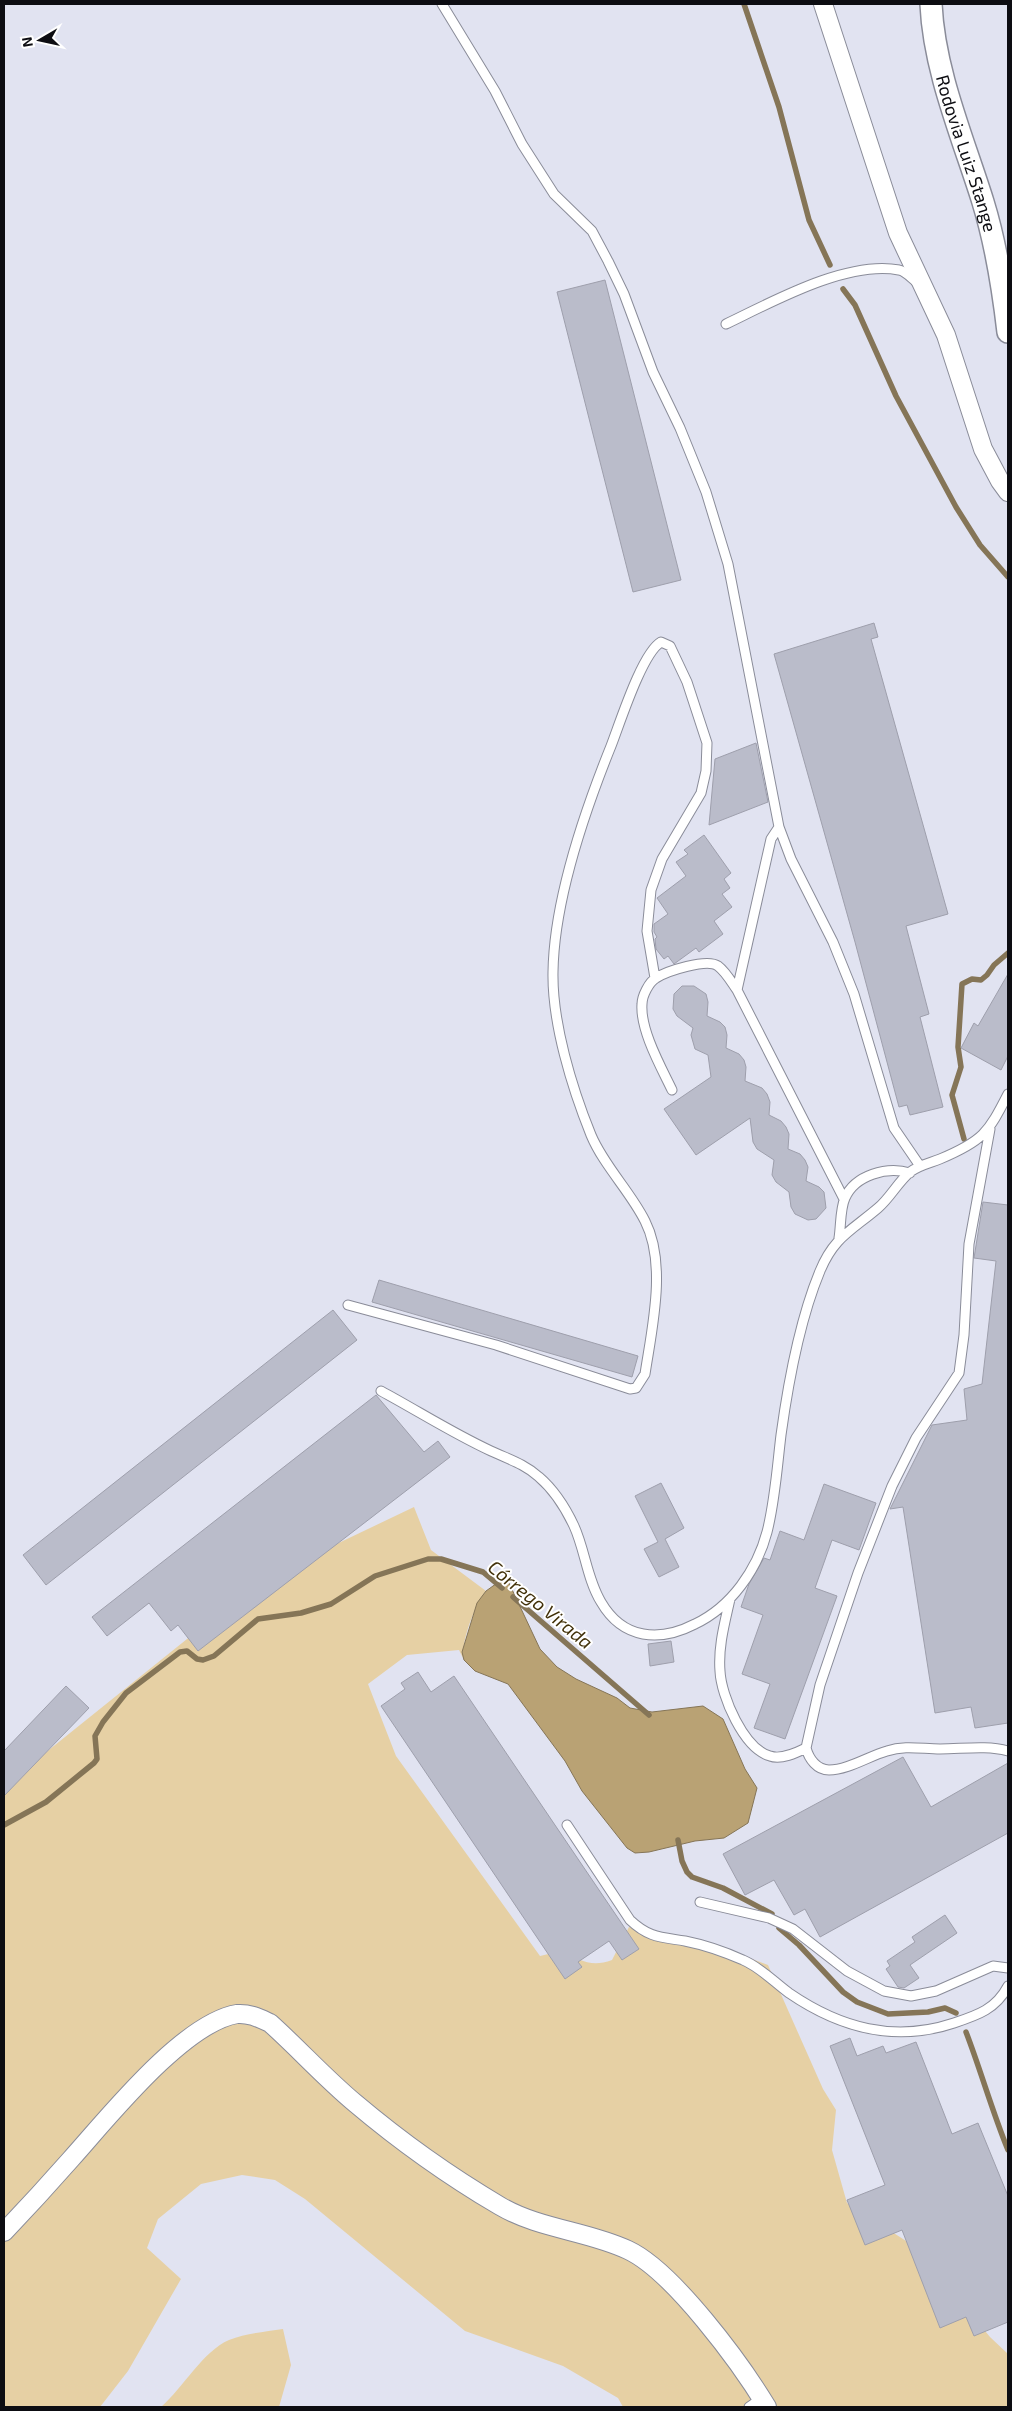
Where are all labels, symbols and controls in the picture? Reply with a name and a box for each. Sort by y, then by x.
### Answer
north arrow [15,15,65,65]
text: N [17,36,36,48]
street label: Rodovia Luiz Stange [932,72,1002,234]
water label: Córrego Virada [484,1555,598,1653]

